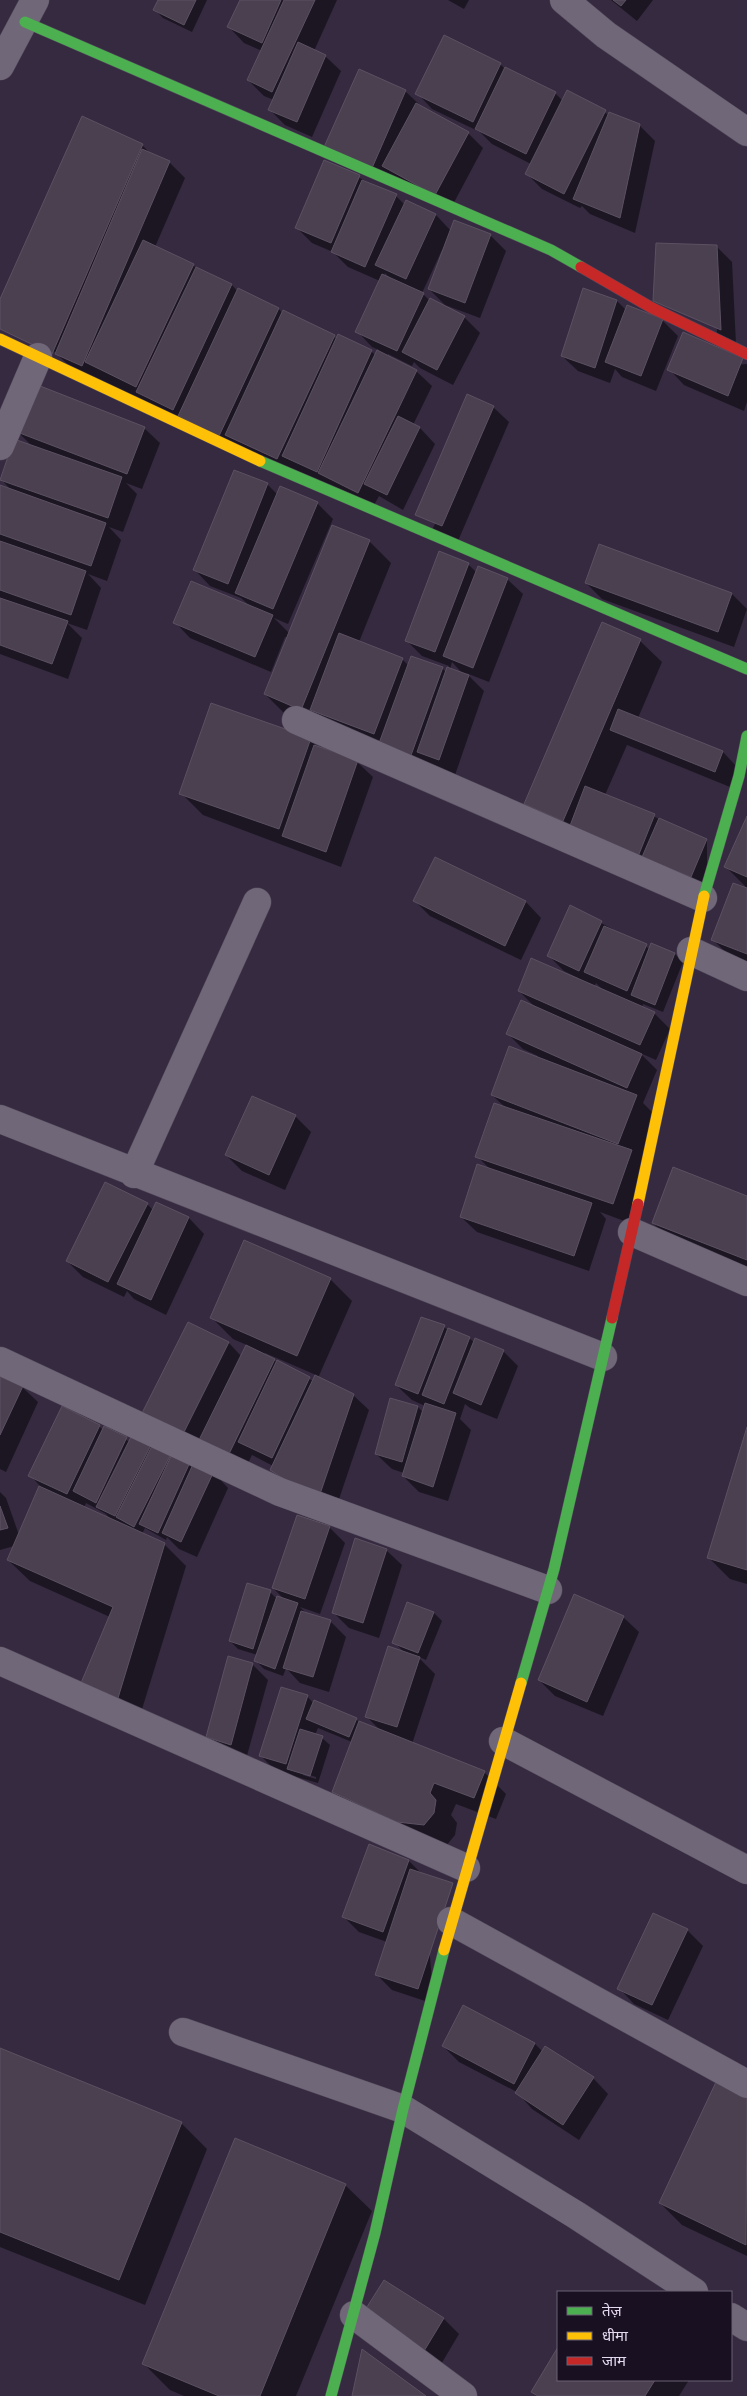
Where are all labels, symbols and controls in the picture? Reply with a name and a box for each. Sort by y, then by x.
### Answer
legend [557,2291,732,2381]
text: तेज़ [602,2301,623,2320]
text: धीमा [602,2326,629,2345]
text: जाम [602,2351,627,2370]

